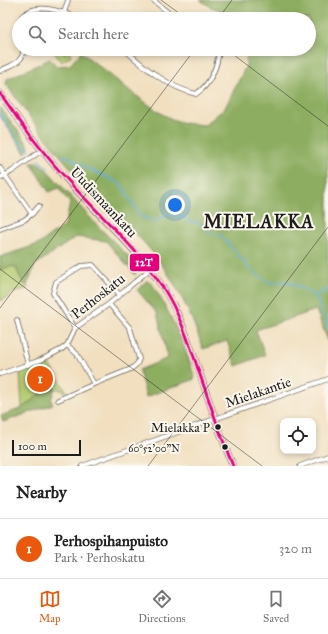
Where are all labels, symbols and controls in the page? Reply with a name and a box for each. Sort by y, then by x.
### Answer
search box [12,12,316,56]
icon: search [26,23,48,45]
text: Search here [58,25,129,43]
street label: Uudismaankatu [67,164,141,242]
your location [165,195,185,215]
district label: MIELAKKA [204,211,314,233]
line badge: 12T [129,253,160,272]
text: 12T [135,256,153,269]
street label: Perhoskatu [68,270,129,323]
pin: 1 [27,364,53,394]
street label: Mielakantie [223,373,293,412]
map controls [280,418,316,454]
button: locate [280,418,316,454]
place label: Mielakka P [151,420,211,436]
marker: Mielakka P [213,422,223,432]
scale bar [12,438,81,457]
text: 100 m [18,440,47,453]
unlabelled marker [220,442,230,452]
text: 60°52'00"N [128,443,180,455]
text: Nearby [16,482,67,503]
text: Perhospihanpuisto [54,532,168,550]
text: 1 [26,541,32,557]
text: 320 m [279,541,312,557]
text: Park · Perhoskatu [54,550,145,566]
tab: Map [39,588,61,625]
tab: Directions [138,588,186,625]
tab: Saved [263,588,289,625]

